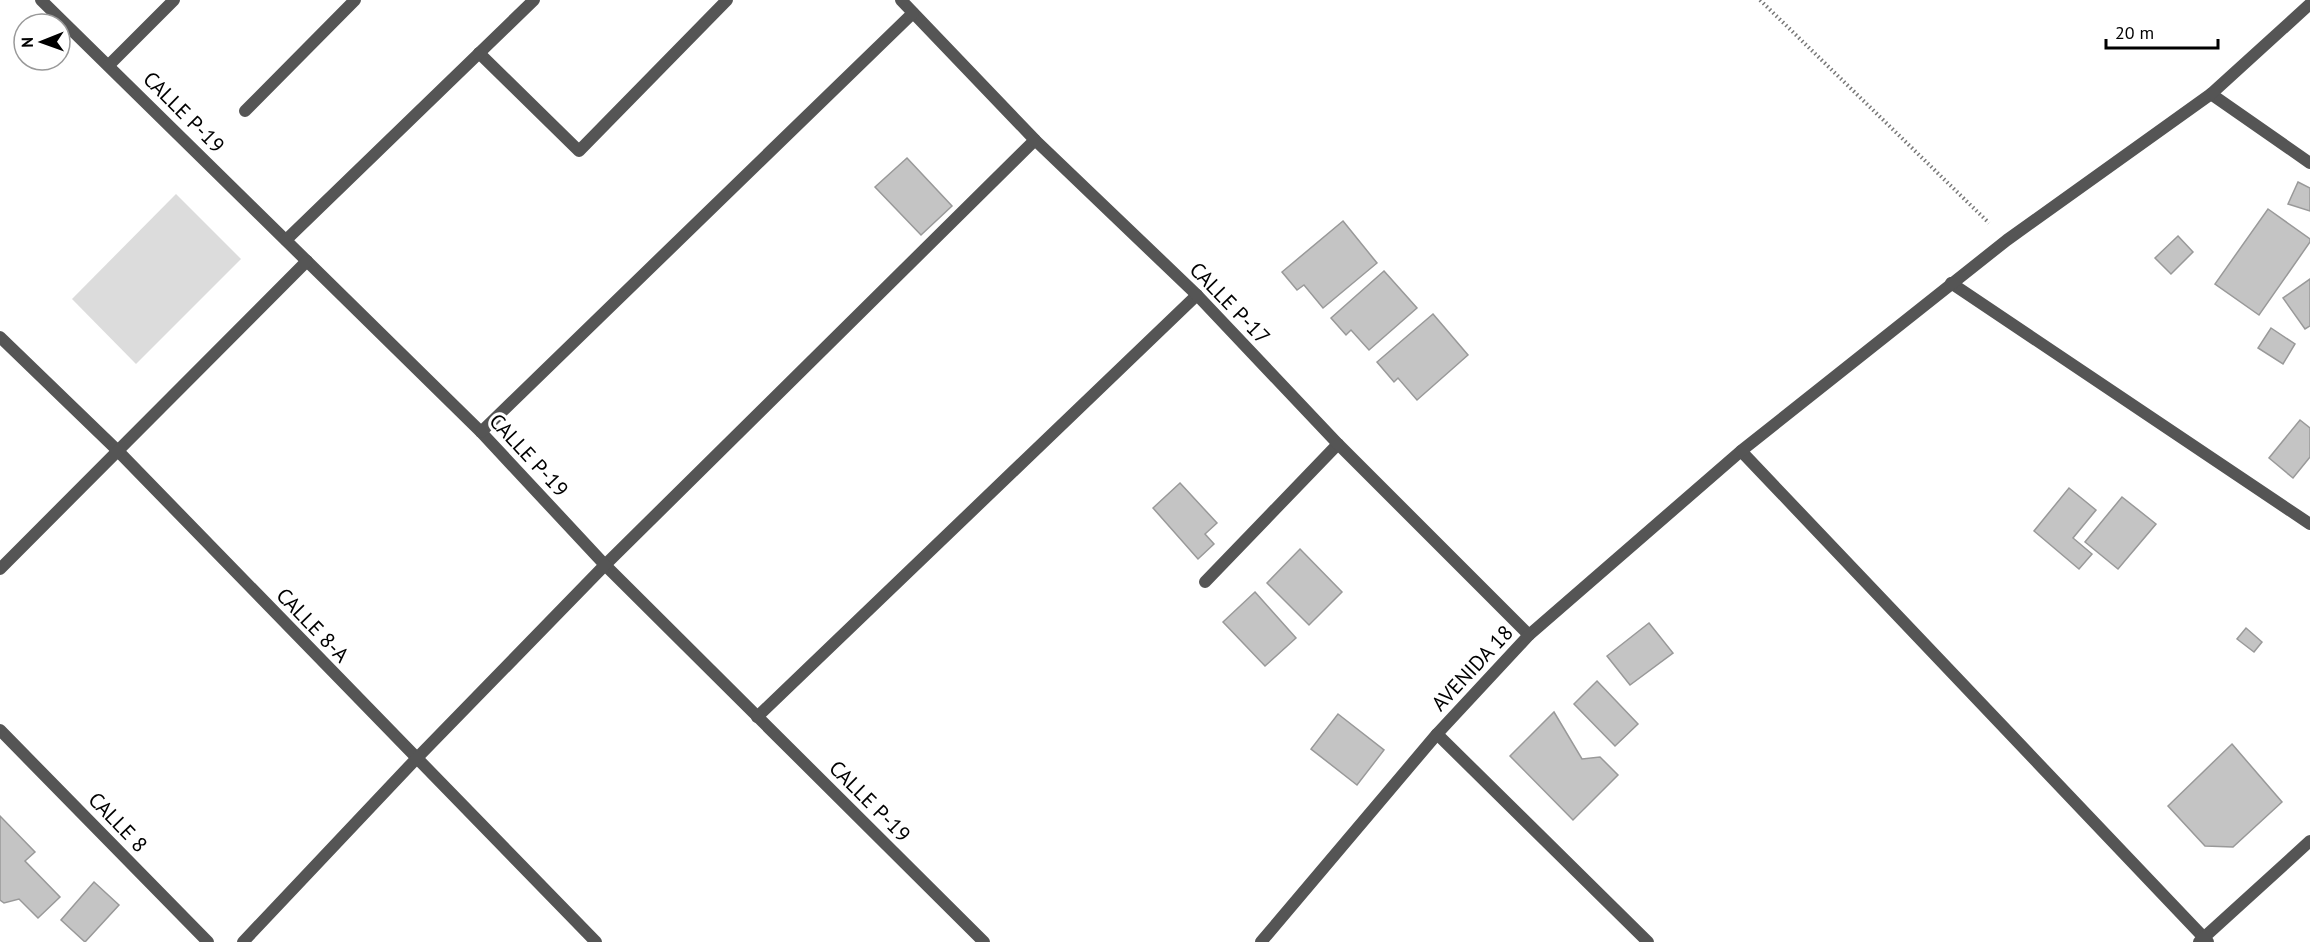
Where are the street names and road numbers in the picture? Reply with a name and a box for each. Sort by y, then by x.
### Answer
street label: CALLE P-19 [138,66,230,158]
street label: CALLE P-17 [1184,256,1276,350]
street label: CALLE P-19 [484,408,574,502]
street label: CALLE 8-A [271,582,356,669]
street label: AVENIDA 18 [1425,619,1519,717]
street label: CALLE P-19 [824,755,916,847]
street label: CALLE 8 [83,786,153,858]

